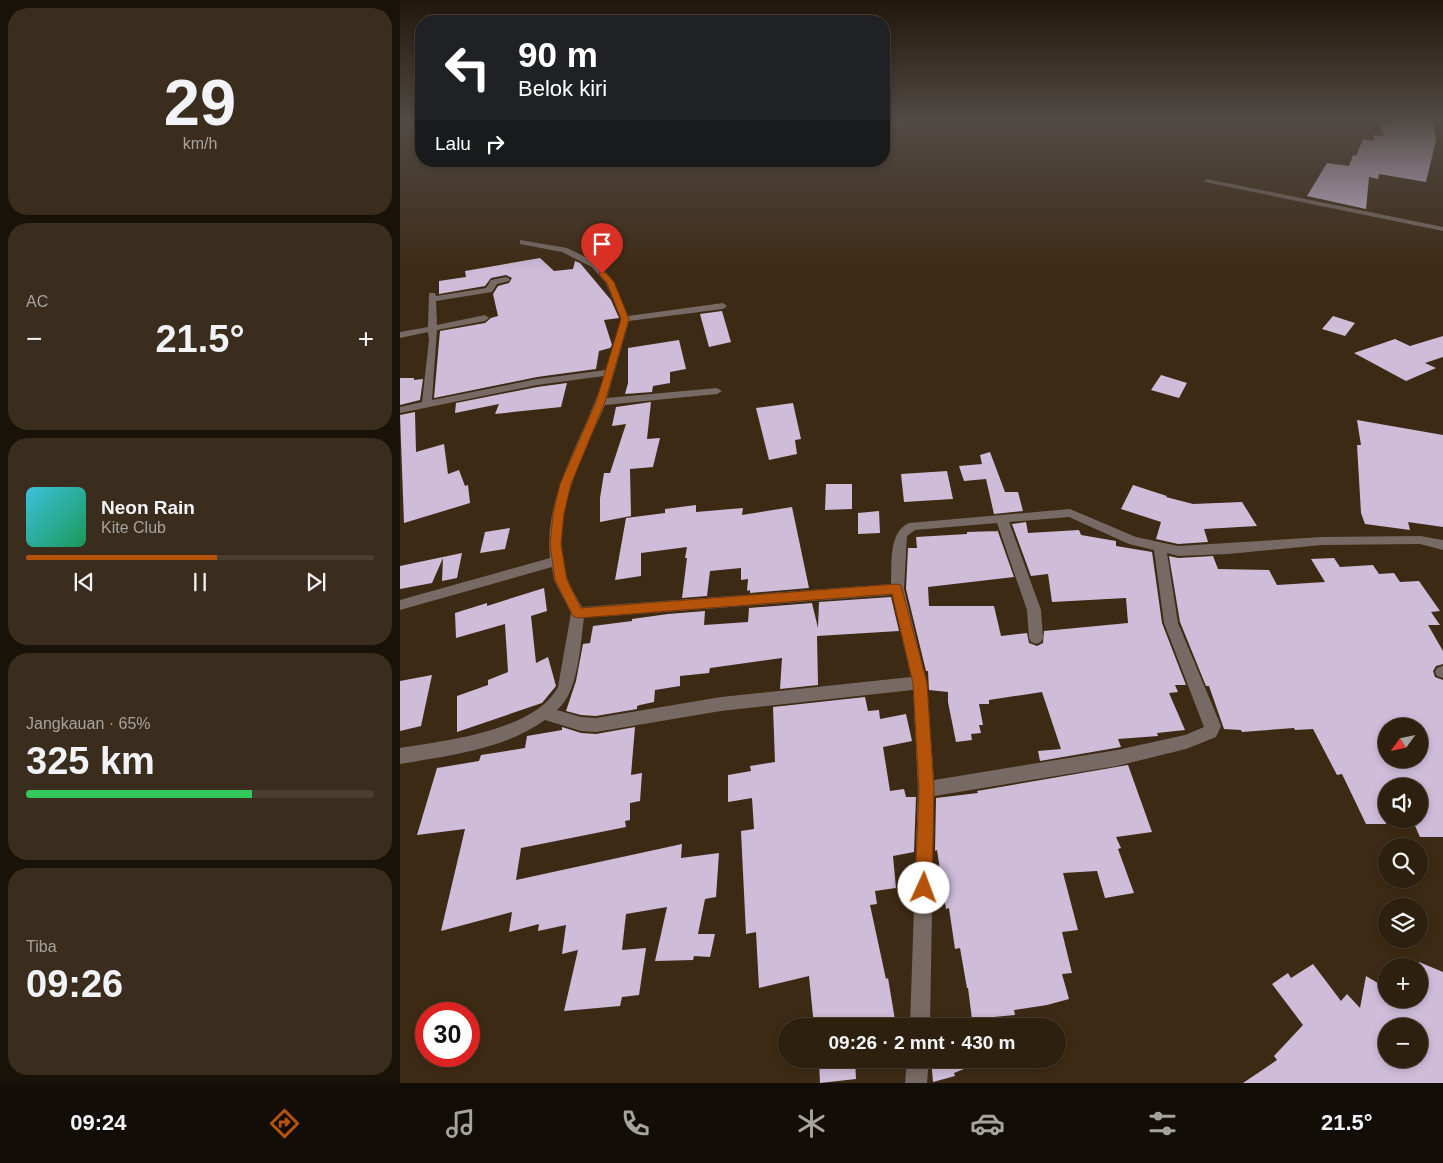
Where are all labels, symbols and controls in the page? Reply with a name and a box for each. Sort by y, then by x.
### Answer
icon: left [435,35,500,100]
text: 90 m [518,35,598,74]
text: 29 [164,66,236,139]
text: Belok kiri [518,76,607,101]
icon: right [481,130,509,158]
text: Lalu [435,133,471,154]
text: km/h [183,135,217,152]
pin [581,223,623,274]
icon: arrive [588,230,616,258]
text: AC [26,293,48,310]
text: 21.5° [155,318,245,360]
text: − [26,323,42,354]
text: + [358,323,374,354]
text: Neon Rain [101,497,195,518]
text: Kite Club [101,519,166,536]
icon: previous [70,568,98,596]
icon: pause [186,568,214,596]
icon: next [302,568,330,596]
text: Jangkauan · 65% [26,715,151,732]
north arrow [1378,718,1428,768]
map controls [1378,718,1428,1068]
text: 325 km [26,740,155,782]
button: sound [1378,778,1428,828]
button: search [1378,838,1428,888]
position arrow [897,861,949,913]
button: layers [1378,898,1428,948]
text: Tiba [26,938,57,955]
button: + [1378,958,1428,1008]
text: 09:26 [26,963,123,1005]
speed limit sign: 30 [415,1002,480,1067]
button: − [1378,1018,1428,1068]
text: 09:26 · 2 mnt · 430 m [829,1032,1015,1053]
icon: directions [267,1106,302,1141]
icon: music [443,1106,478,1141]
icon: phone [618,1106,653,1141]
icon: climate [794,1106,829,1141]
icon: car [970,1106,1005,1141]
icon: filters [1145,1106,1180,1141]
text: 09:24 [70,1110,127,1135]
text: 21.5° [1321,1110,1373,1135]

